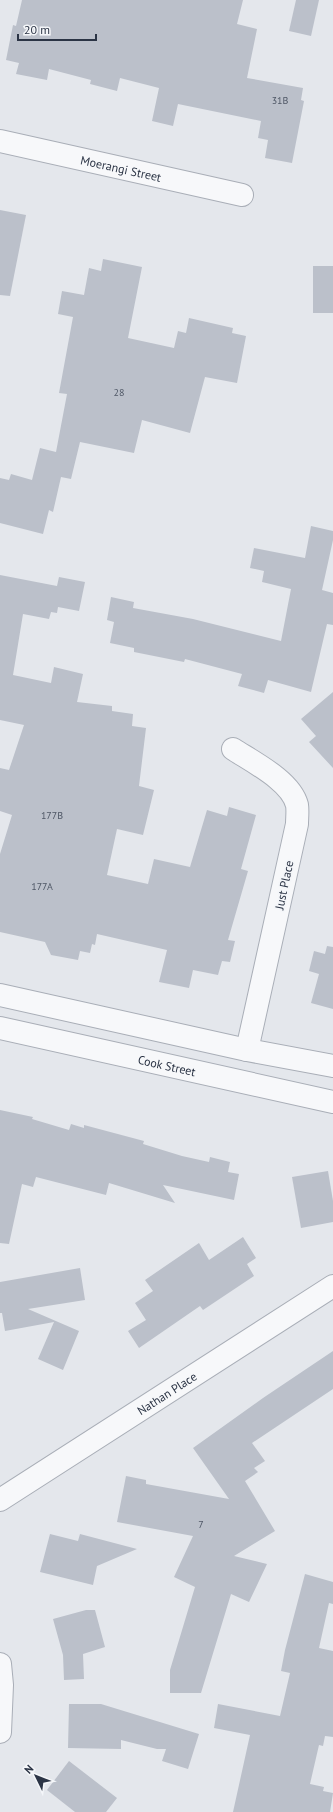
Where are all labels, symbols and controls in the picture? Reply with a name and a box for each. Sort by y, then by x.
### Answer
scale bar [18,16,96,42]
text: 20 m [24,22,50,37]
house number: 31B [272,94,289,107]
street label: Moerangi Street [79,152,163,184]
house number: 28 [114,386,124,399]
house number: 177B [41,809,63,822]
street label: Just Place [271,859,297,912]
house number: 177A [31,880,53,893]
street label: Cook Street [137,1051,197,1079]
street label: Nathan Place [134,1368,199,1418]
house number: 7 [198,1518,204,1531]
north arrow [16,1756,56,1796]
text: N [21,1762,36,1777]

